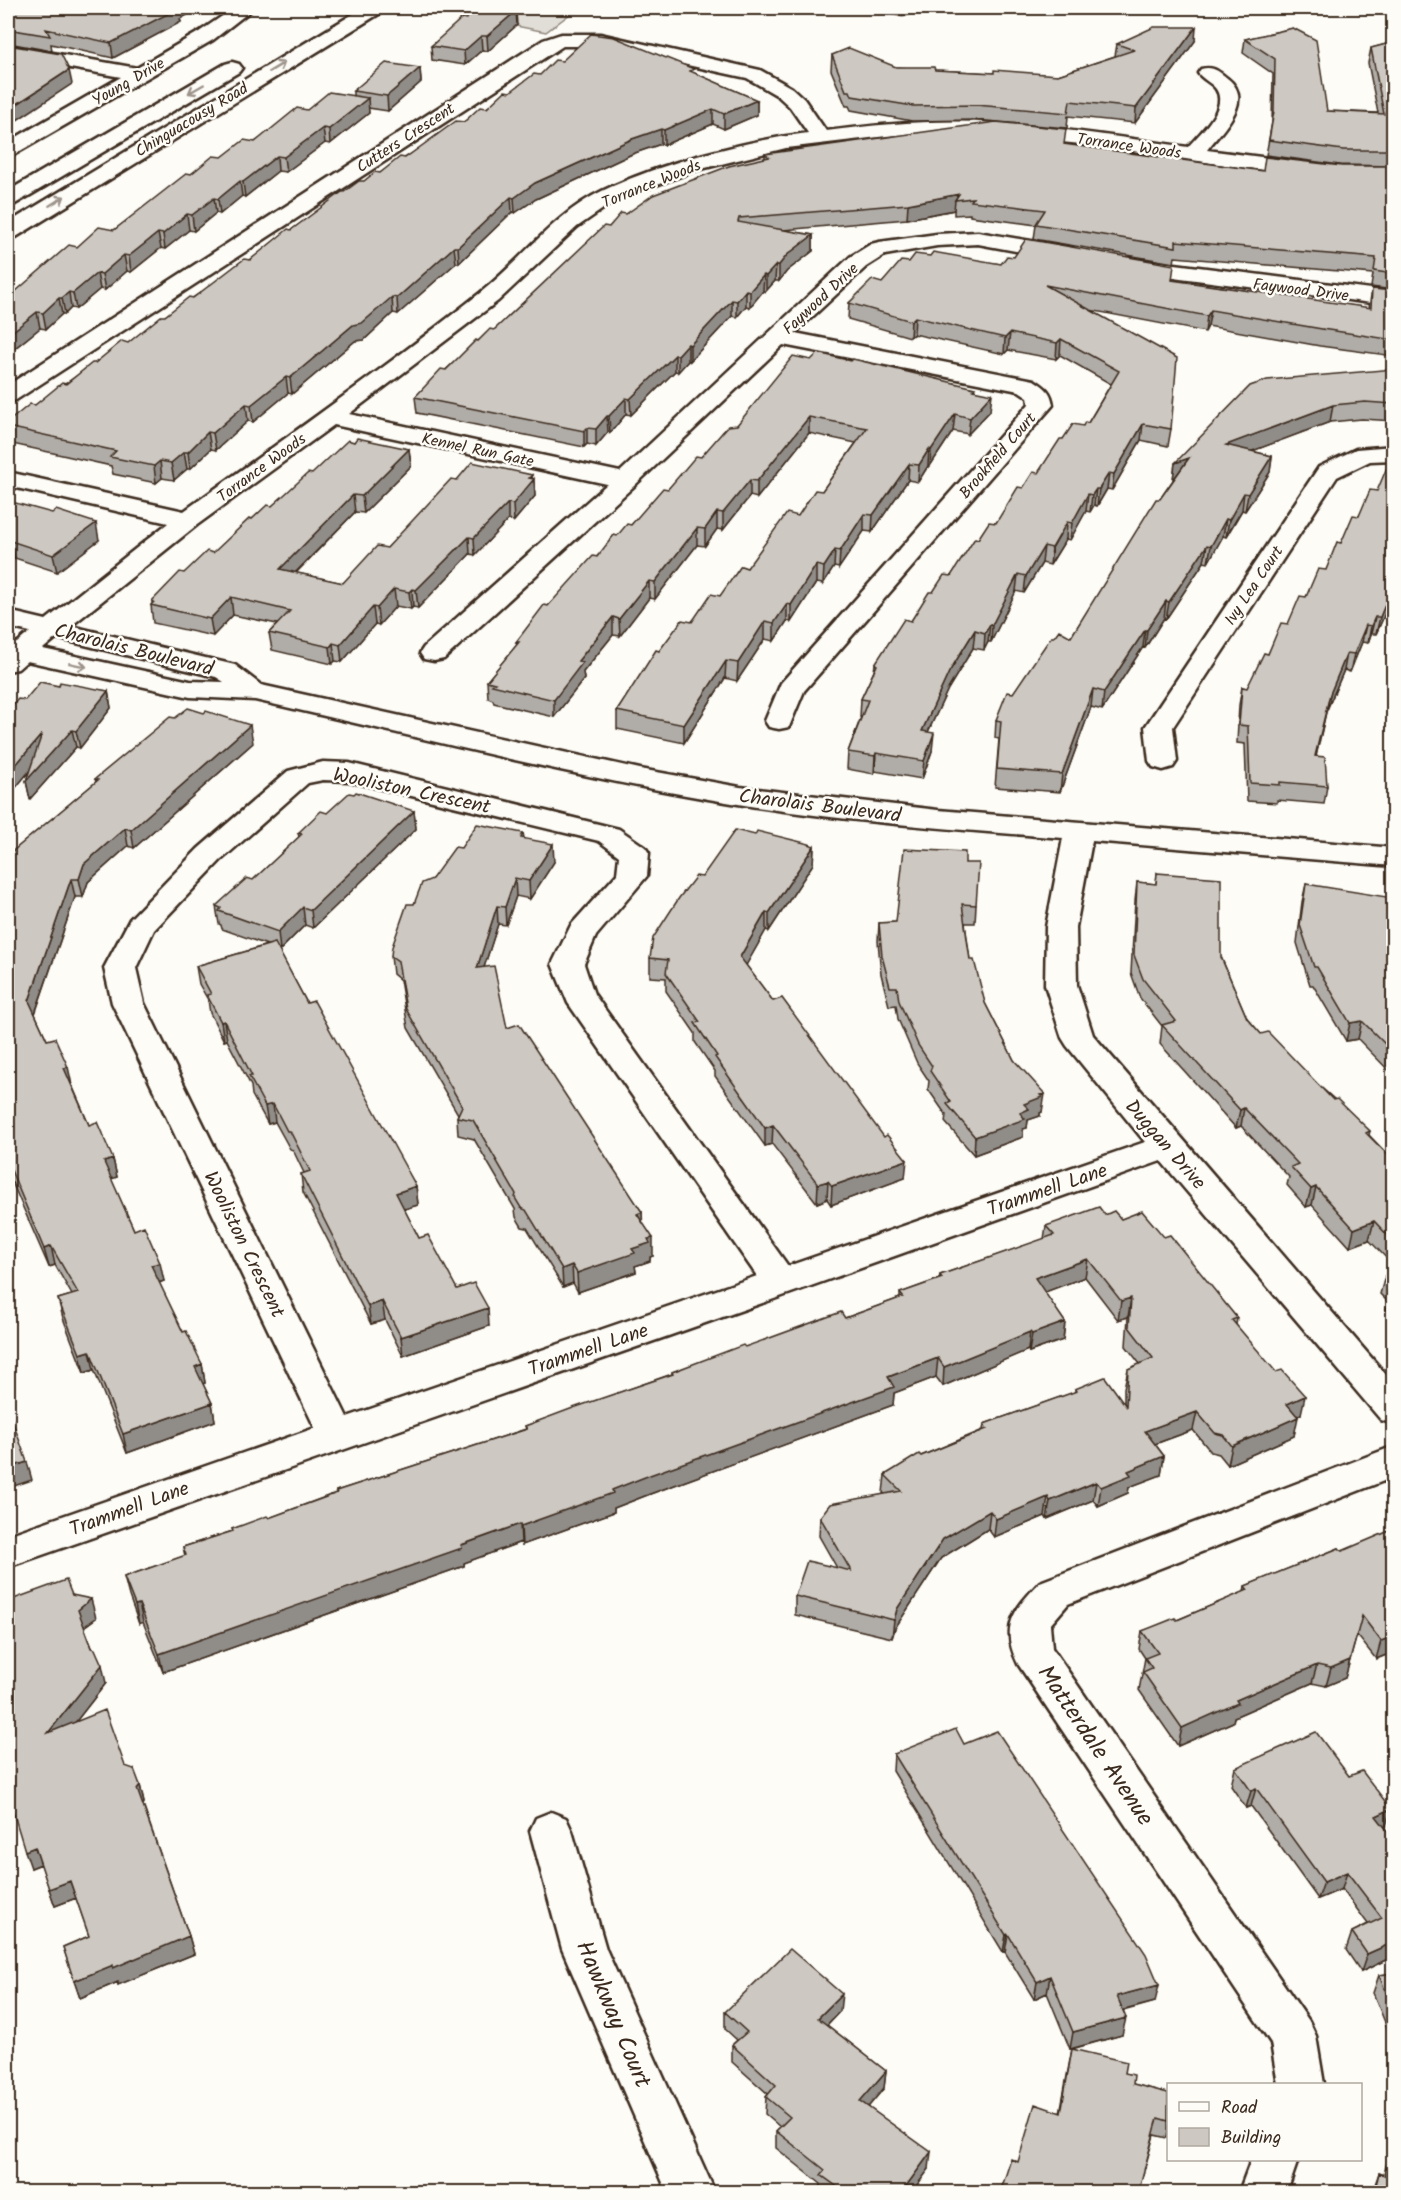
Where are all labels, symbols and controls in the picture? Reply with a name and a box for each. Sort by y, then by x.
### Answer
street label: Young Drive [88,51,170,113]
one-way arrow [268,60,285,72]
street label: Chinguacousy Road [130,76,254,164]
one-way arrow [188,84,205,96]
street label: Cutters Crescent [351,96,461,180]
street label: Torrance Woods [1075,127,1183,166]
street label: Torrance Woods [598,153,705,216]
one-way arrow [48,195,65,207]
street label: Faywood Drive [777,257,865,341]
street label: Faywood Drive [1251,272,1350,309]
street label: Brookfield Court [953,407,1043,505]
street label: Kennel Run Gate [419,426,536,475]
street label: Torrance Woods [212,427,312,509]
street label: Ivy Lea Court [1218,540,1291,631]
street label: Charolais Boulevard [51,616,217,686]
one-way arrow [68,660,88,671]
street label: Wooliston Crescent [330,760,493,824]
street label: Charolais Boulevard [737,781,904,833]
street label: Duggan Drive [1116,1093,1213,1198]
street label: Trammell Lane [983,1155,1112,1226]
street label: Wooliston Crescent [194,1166,293,1324]
street label: Trammell Lane [524,1315,653,1386]
street label: Trammell Lane [65,1473,194,1546]
street label: Matterdale Avenue [1026,1657,1164,1835]
street label: Hawkway Court [564,1935,662,2095]
legend [1167,2083,1362,2161]
text: Road [1221,2094,1258,2123]
text: Building [1221,2124,1281,2153]

